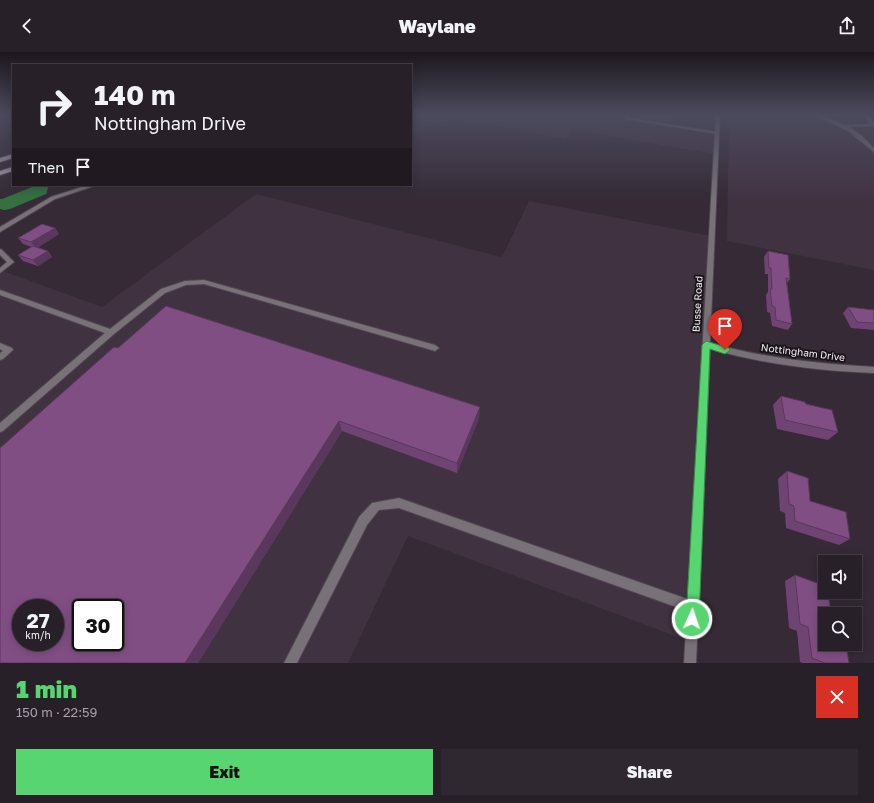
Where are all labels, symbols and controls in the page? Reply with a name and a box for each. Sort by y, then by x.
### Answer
icon: back [16,15,38,37]
text: Waylane [398,15,476,37]
icon: share [836,15,858,37]
text: 140 m [94,78,176,111]
icon: right [28,80,80,132]
text: Nottingham Drive [94,112,246,134]
icon: arrive [72,156,94,178]
text: Then [28,158,64,176]
street label: Busse Road [690,276,704,332]
pin [708,309,742,350]
icon: arrive [714,315,736,337]
street label: Nottingham Drive [760,341,846,363]
map controls [818,555,862,651]
button: sound [818,555,862,599]
position arrow [671,598,713,640]
speed limit sign: 30 [72,599,124,651]
button: search [818,607,862,651]
text: 27 [26,608,50,632]
text: km/h [25,629,51,641]
text: 1 min [16,674,77,703]
button: close [816,676,858,718]
text: 150 m · 22:59 [16,704,97,720]
button: Exit [16,749,433,795]
button: Share [441,749,858,795]

